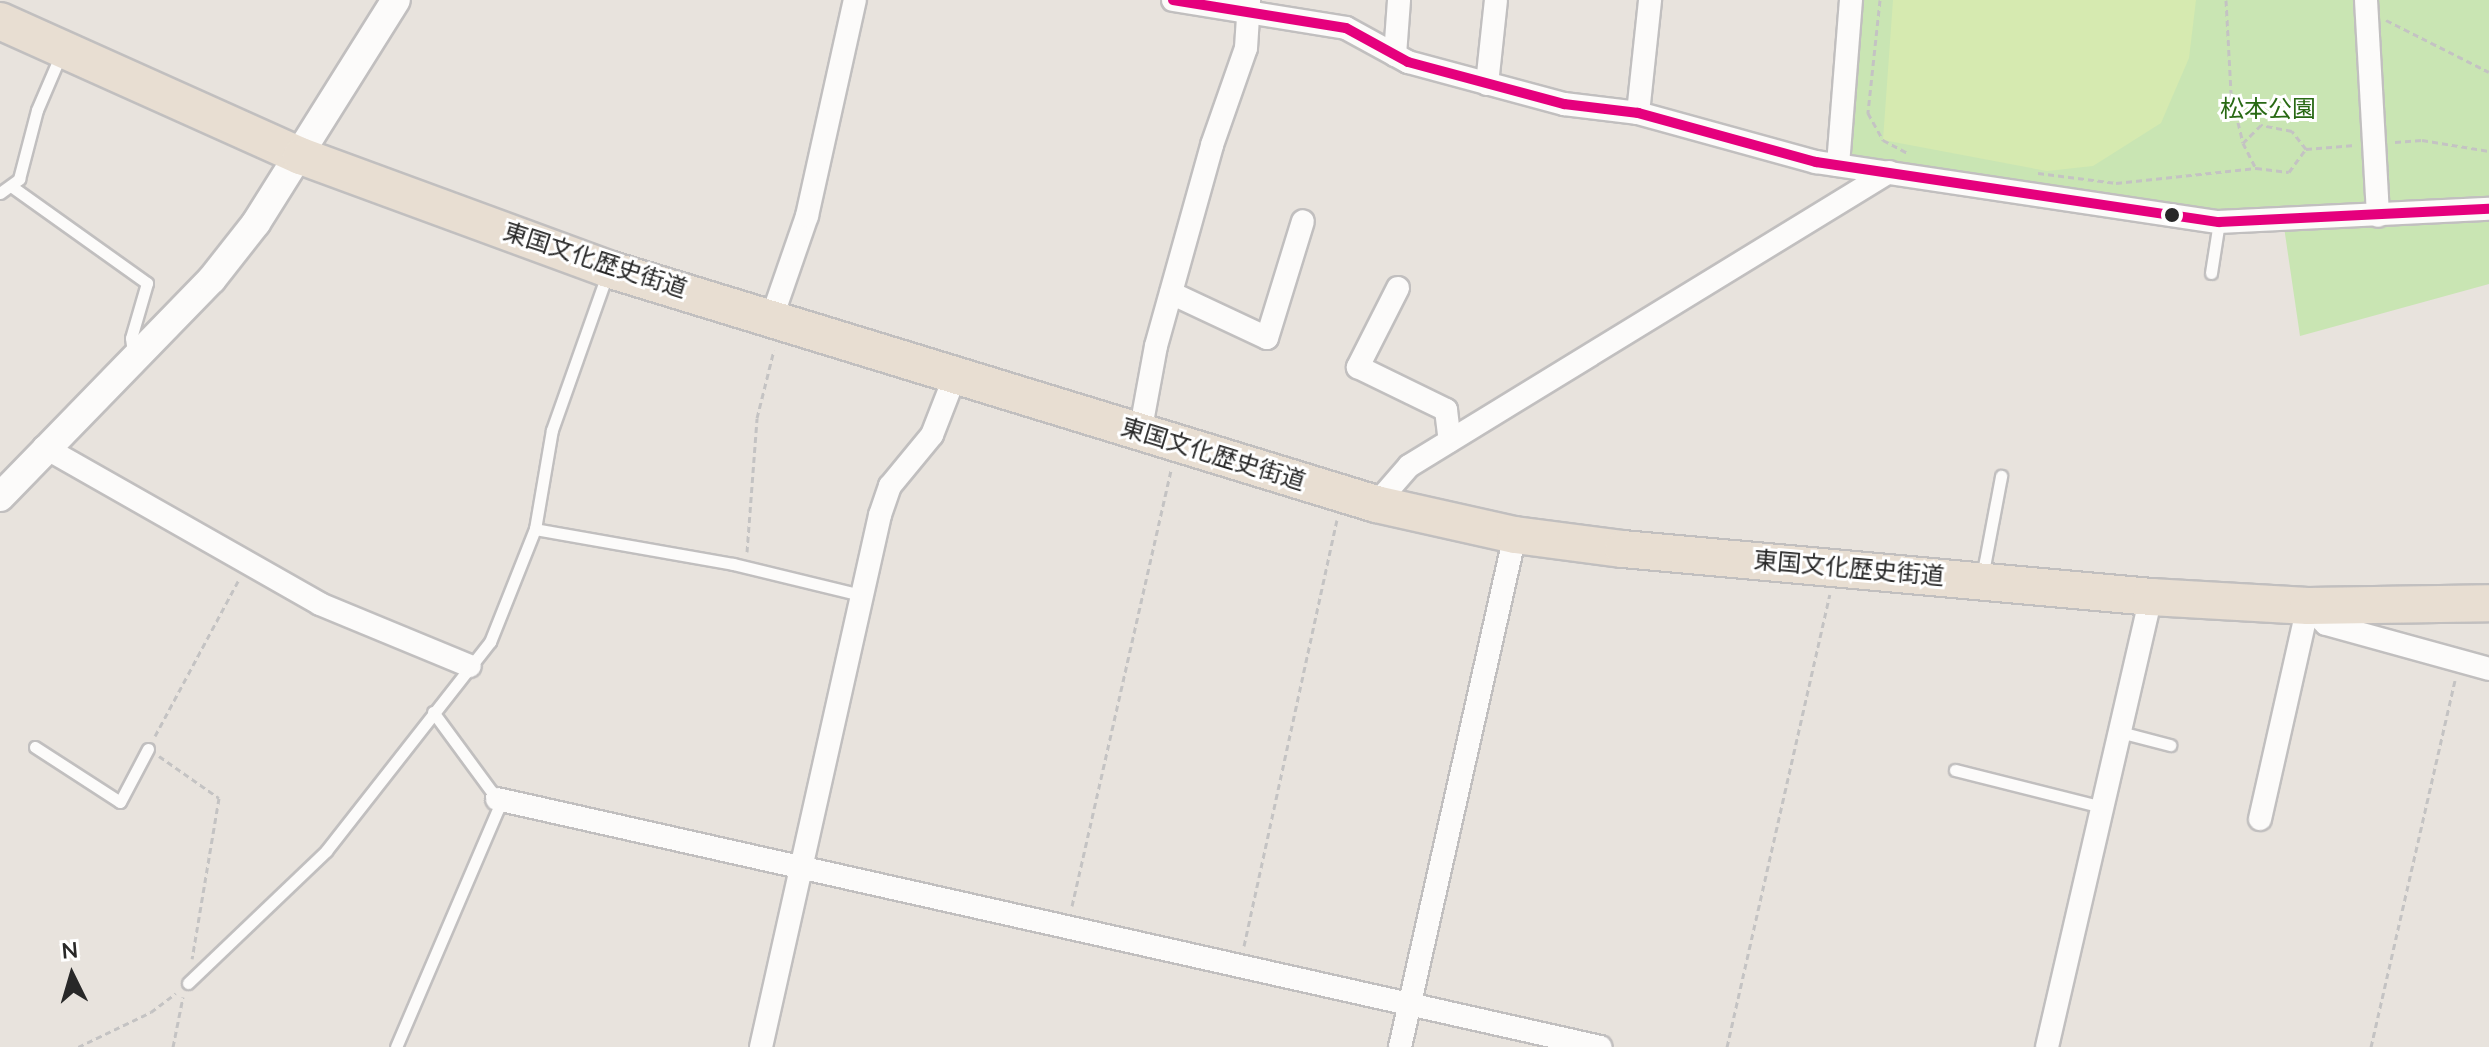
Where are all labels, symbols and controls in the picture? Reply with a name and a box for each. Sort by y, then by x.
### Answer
park label: 松本公園 [2220,96,2316,124]
unlabelled marker [2164,207,2180,223]
street label: 東国文化歴史街道 [499,218,691,304]
street label: 東国文化歴史街道 [1117,413,1309,497]
street label: 東国文化歴史街道 [1752,546,1946,592]
north arrow [32,935,112,1015]
text: N [60,935,79,967]

